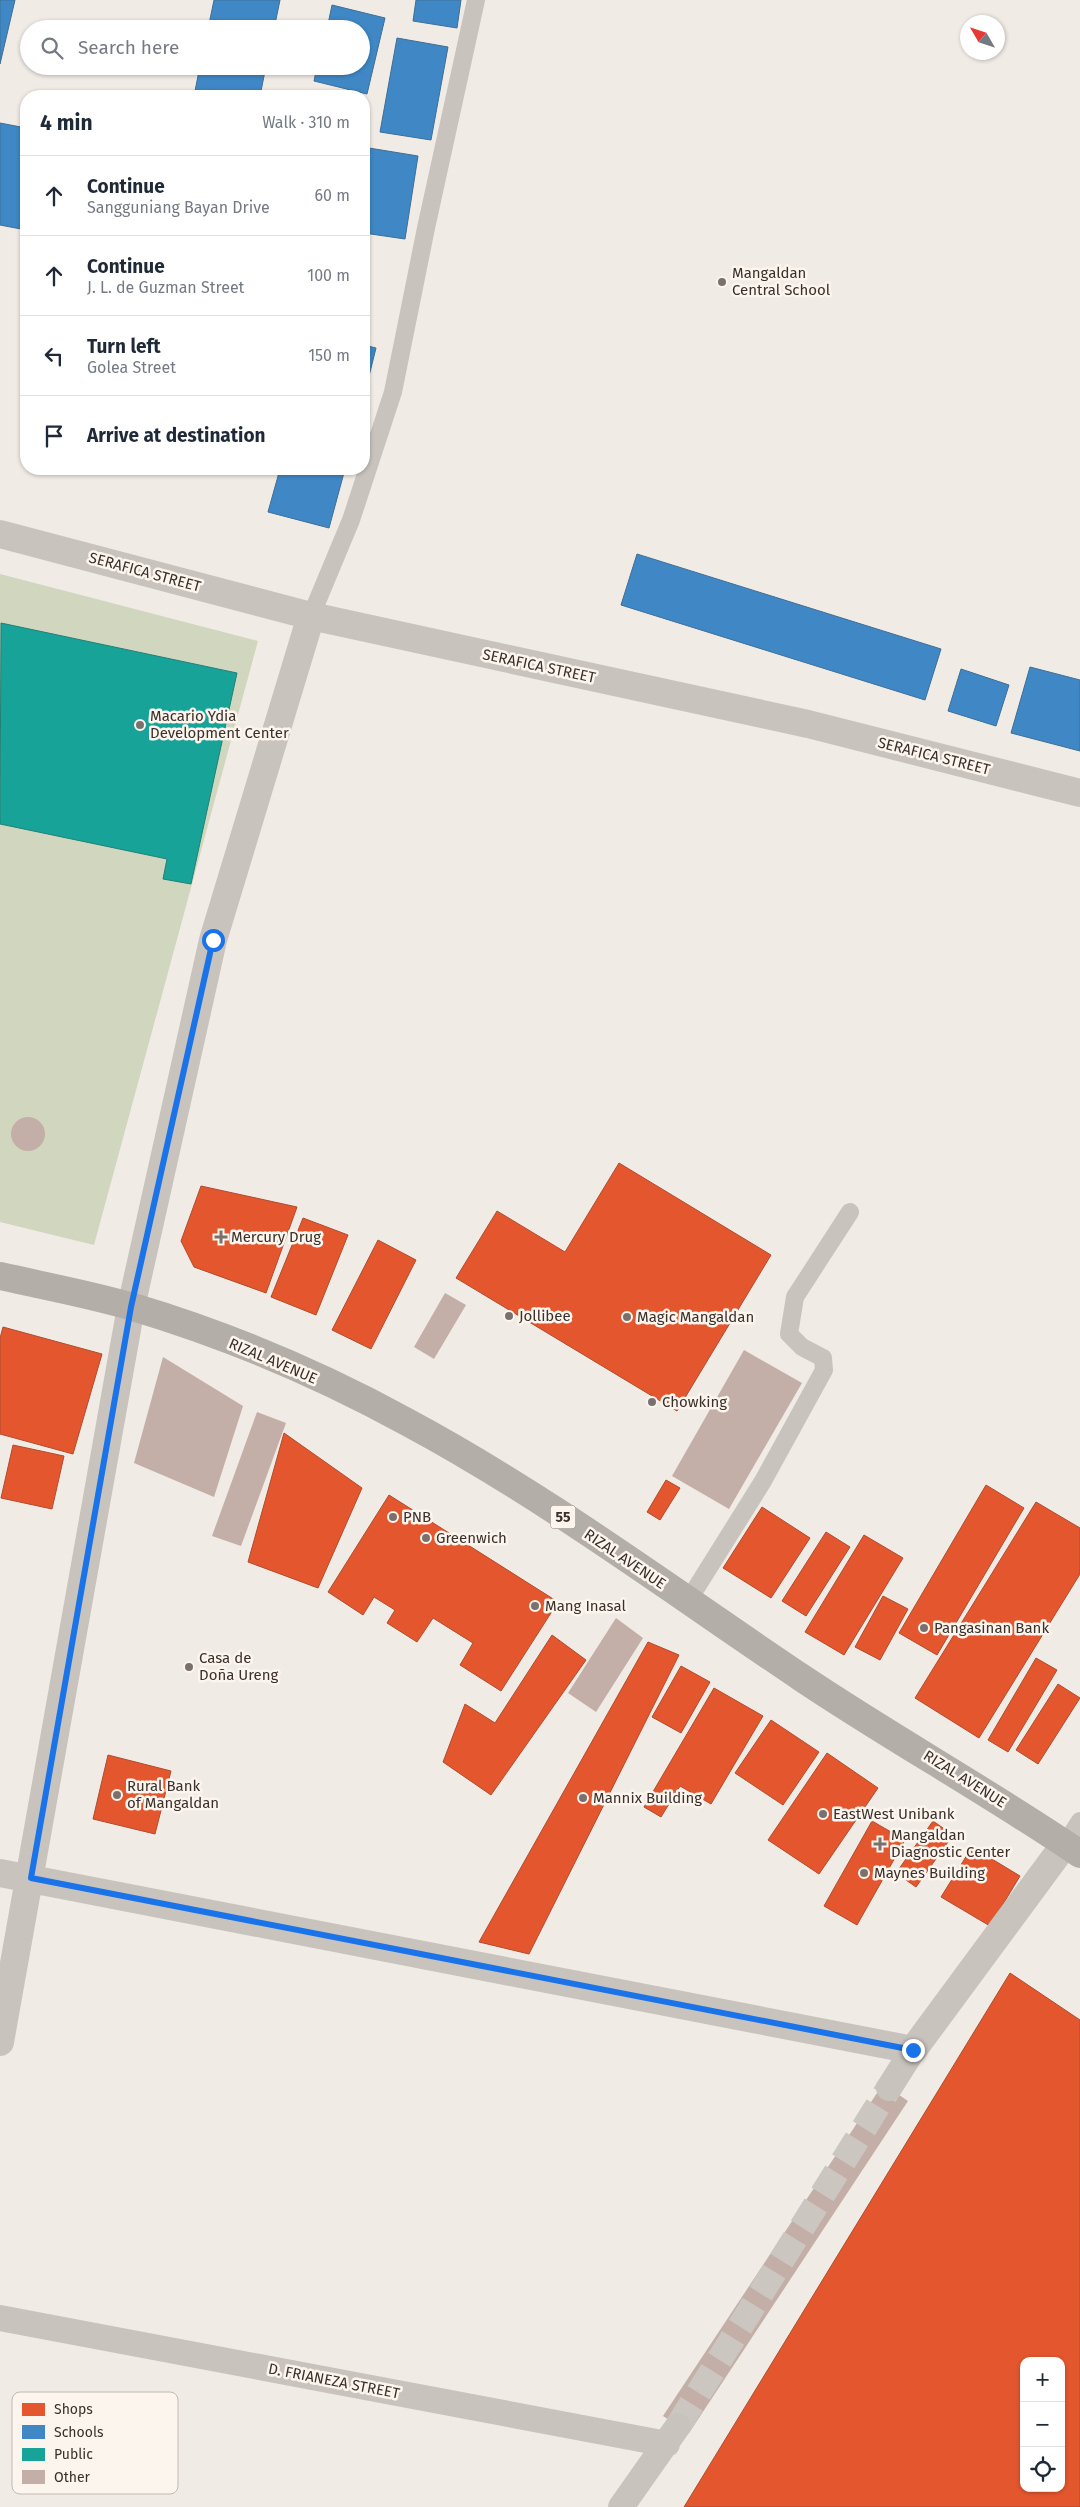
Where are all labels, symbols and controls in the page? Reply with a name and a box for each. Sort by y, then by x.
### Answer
north arrow [960,15,1005,60]
search box [20,20,370,75]
icon: search [38,34,66,62]
text: Search here [78,36,179,59]
text: 4 min [40,110,93,136]
text: Walk · 310 m [262,113,350,132]
text: Continue [87,175,165,198]
icon: ahead [40,182,68,210]
text: 60 m [315,186,350,205]
text: Sangguniang Bayan Drive [87,198,270,217]
text: Continue [87,255,165,278]
icon: ahead [40,262,68,290]
place label: Mangaldan Central School [732,264,831,299]
text: 100 m [307,266,350,285]
marker: Mangaldan Central School [716,276,728,288]
text: J. L. de Guzman Street [87,278,244,297]
text: Turn left [87,335,161,358]
icon: left [40,342,68,370]
text: 150 m [308,346,350,365]
text: Golea Street [87,358,176,377]
icon: arrive [40,422,68,450]
text: Arrive at destination [87,424,266,447]
street label: SERAFICA STREET [87,548,203,596]
street label: SERAFICA STREET [481,645,597,687]
place label: Macario Ydia Development Center [150,707,289,742]
marker: Macario Ydia Development Center [134,719,146,731]
street label: SERAFICA STREET [876,733,992,779]
route start [202,929,225,952]
place label: Mercury Drug [231,1228,321,1246]
marker: Mercury Drug [215,1231,227,1243]
place label: Jollibee [519,1307,571,1325]
place label: Magic Mangaldan [637,1308,754,1326]
marker: Jollibee [503,1310,515,1322]
marker: Magic Mangaldan [621,1311,633,1323]
street label: RIZAL AVENUE [226,1334,320,1388]
place label: Chowking [662,1393,727,1411]
marker: Chowking [646,1396,658,1408]
road number: 55 [550,1505,576,1528]
place label: PNB [403,1508,431,1526]
marker: PNB [387,1511,399,1523]
street label: RIZAL AVENUE [581,1525,669,1593]
place label: Greenwich [436,1529,507,1547]
marker: Greenwich [420,1532,432,1544]
place label: Mang Inasal [545,1597,626,1615]
marker: Mang Inasal [529,1600,541,1612]
place label: Pangasinan Bank [934,1619,1049,1637]
marker: Pangasinan Bank [918,1622,930,1634]
place label: Casa de Doña Ureng [199,1649,279,1684]
marker: Casa de Doña Ureng [183,1661,195,1673]
street label: RIZAL AVENUE [920,1746,1010,1812]
place label: Rural Bank of Mangaldan [127,1777,219,1812]
marker: Rural Bank of Mangaldan [111,1789,123,1801]
place label: Mannix Building [593,1789,702,1807]
marker: Mannix Building [577,1792,589,1804]
place label: EastWest Unibank [833,1805,955,1823]
marker: EastWest Unibank [817,1808,829,1820]
place label: Mangaldan Diagnostic Center [891,1826,1010,1861]
marker: Mangaldan Diagnostic Center [873,1837,887,1851]
place label: Maynes Building [874,1864,985,1882]
marker: Maynes Building [858,1867,870,1879]
route end [902,2039,925,2062]
map controls [1020,2357,1065,2492]
button: + [1020,2357,1065,2402]
street label: D. FRIANEZA STREET [267,2359,401,2403]
legend [12,2392,178,2494]
text: Shops [54,2401,93,2418]
button: − [1020,2402,1065,2447]
text: Schools [54,2424,104,2441]
text: Public [54,2446,93,2463]
button: locate [1020,2447,1065,2492]
text: Other [54,2469,91,2486]

